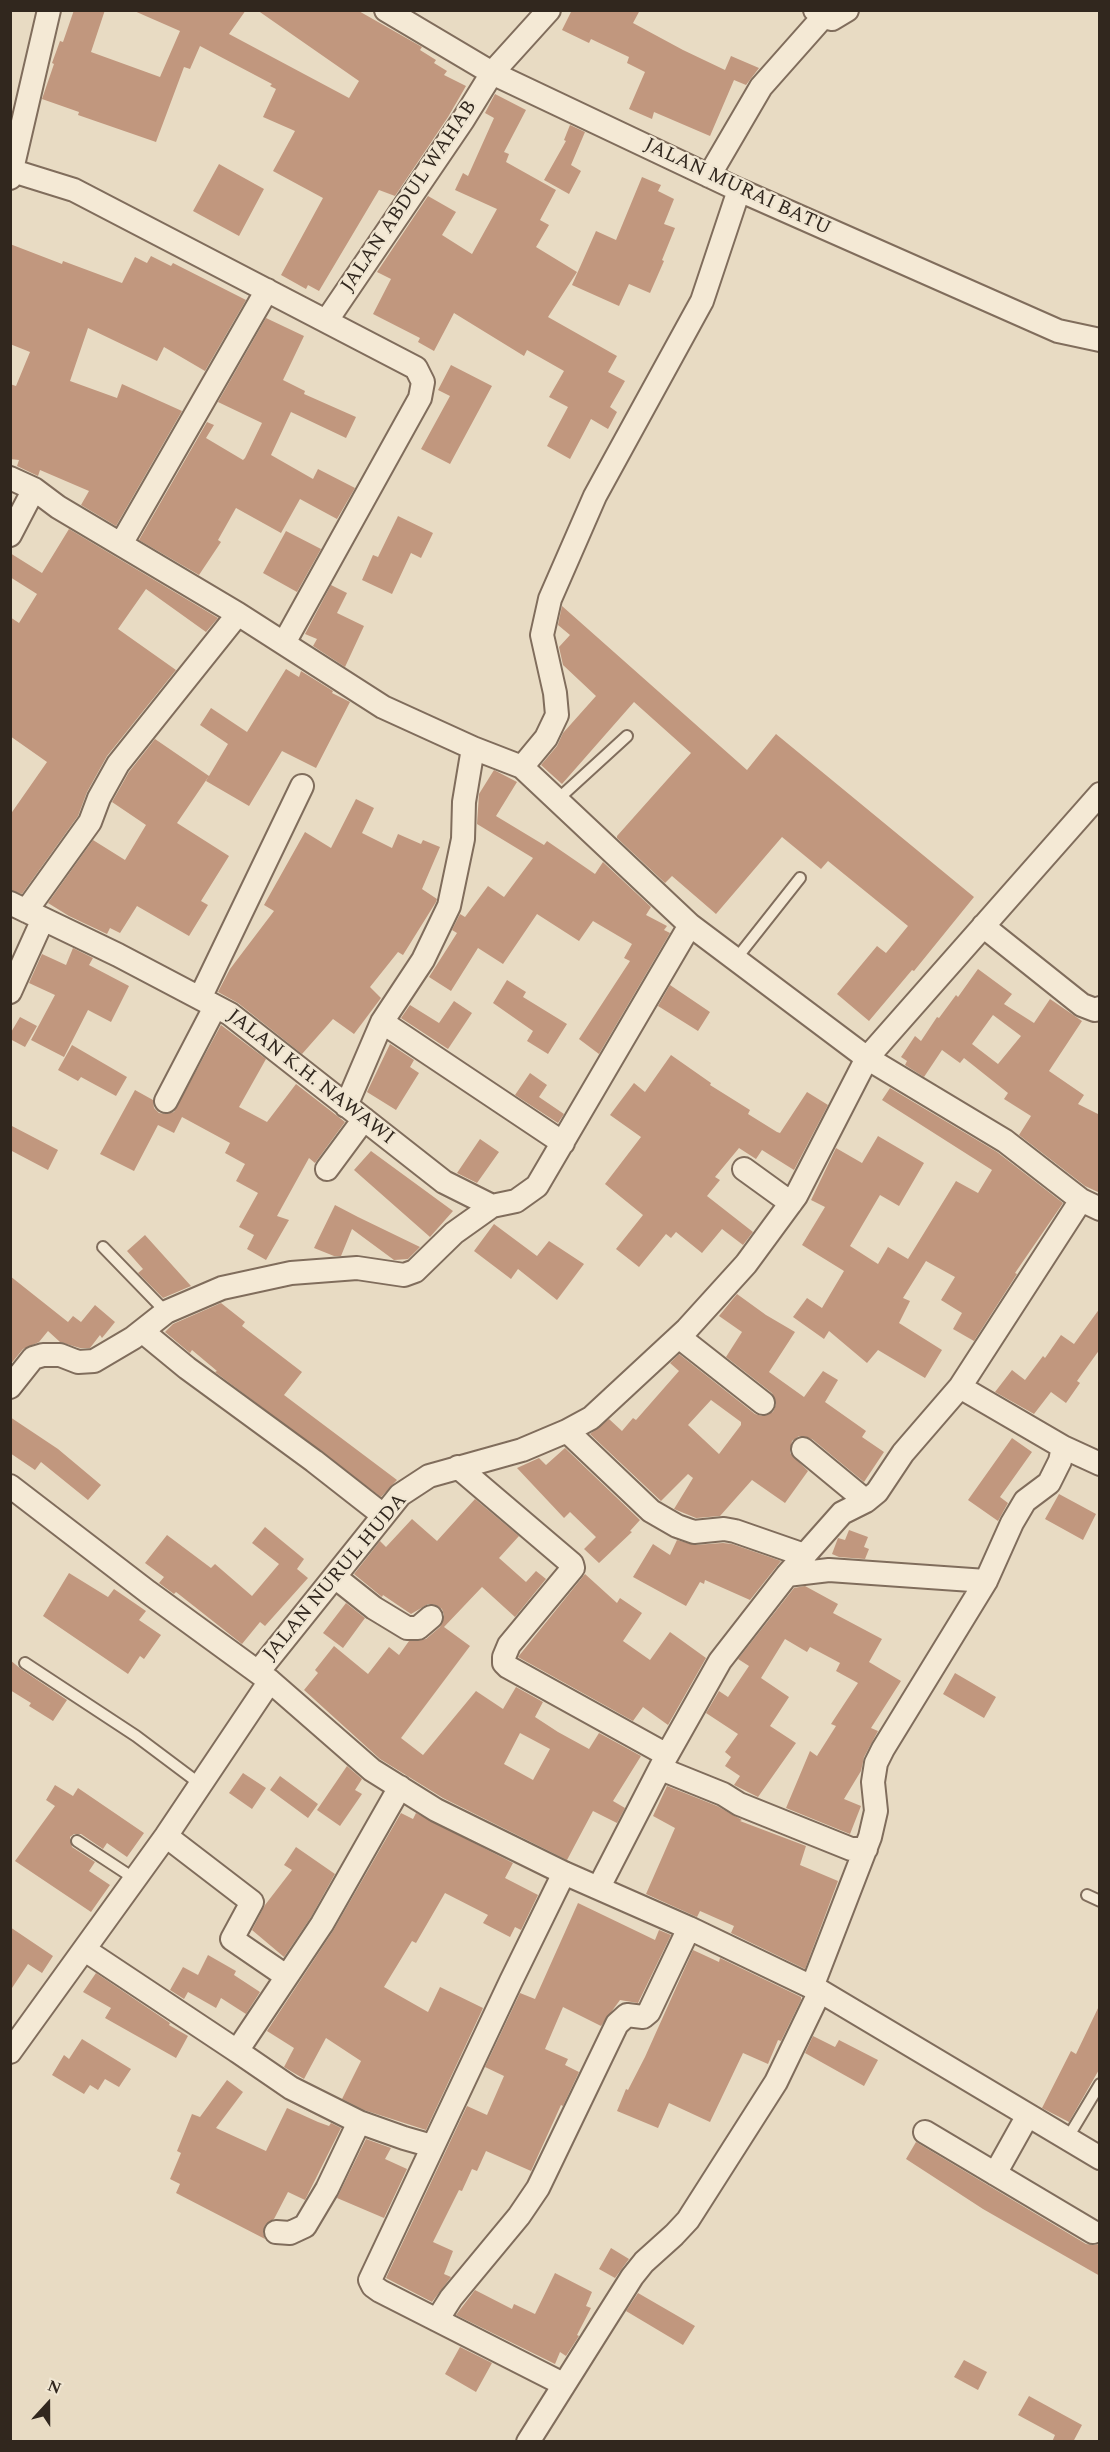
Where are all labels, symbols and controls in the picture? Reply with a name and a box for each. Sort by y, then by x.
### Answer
street label: JALAN ABDUL WAHAB [337,97,483,297]
street label: JALAN MURAI BATU [640,134,834,242]
street label: JALAN K.H. NAWAWI [222,1005,398,1151]
street label: JALAN NURUL HUDA [259,1490,413,1666]
north arrow [18,2374,78,2434]
text: N [44,2374,65,2401]

